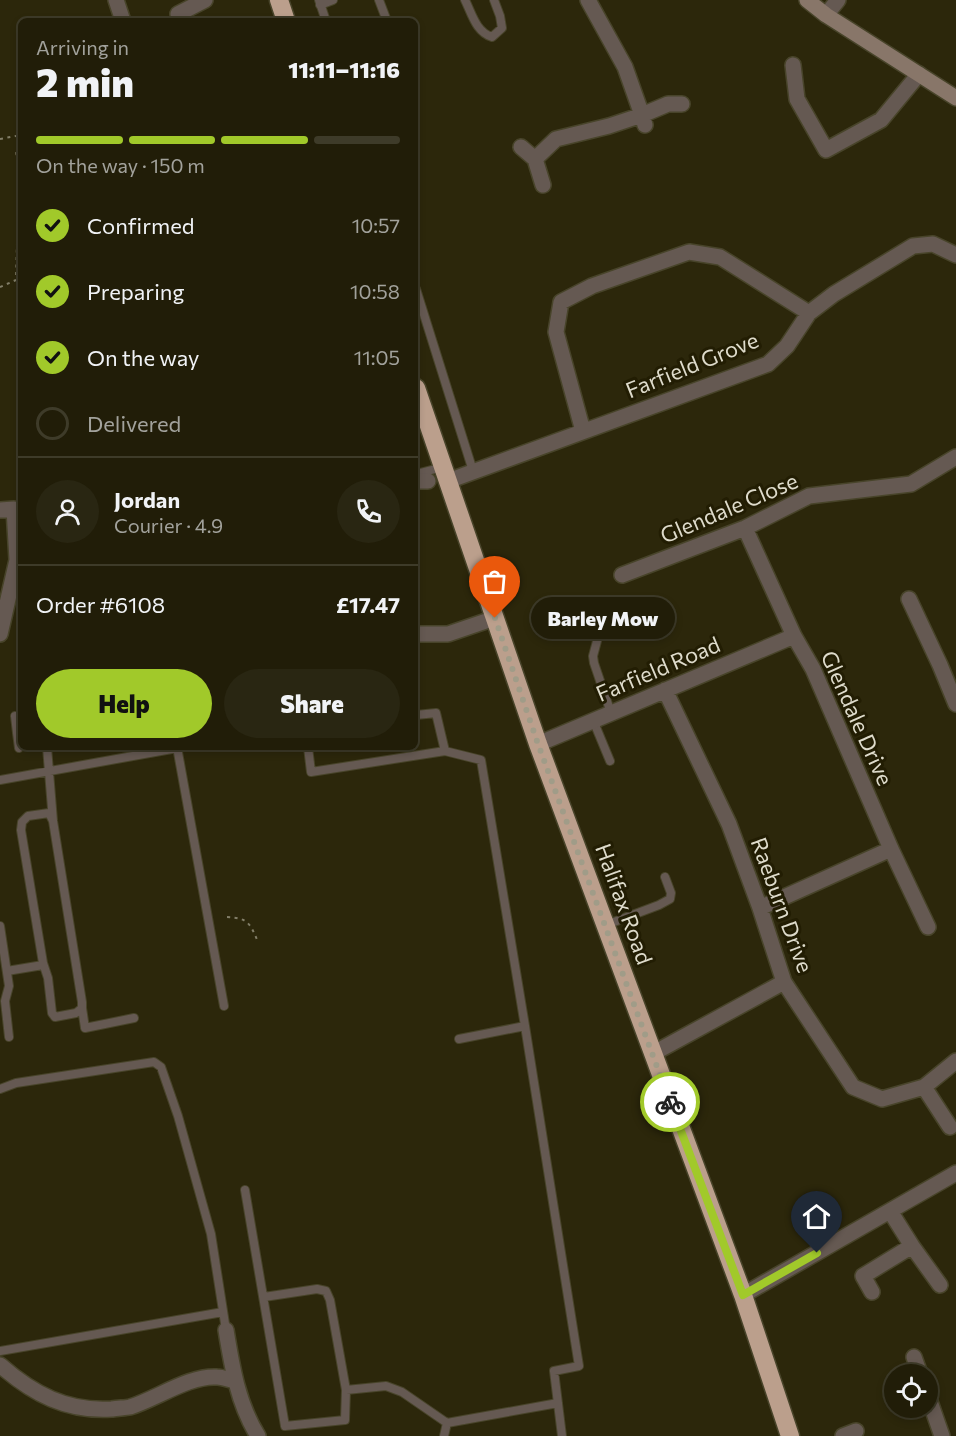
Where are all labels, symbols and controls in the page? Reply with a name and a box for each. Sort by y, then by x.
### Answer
text: Arriving in [36,35,129,59]
text: 11:11–11:16 [288,56,400,83]
text: 2 min [36,57,134,105]
text: On the way · 150 m [36,153,205,177]
icon: check [36,209,69,242]
text: Confirmed [87,212,194,239]
text: 10:57 [352,213,400,237]
icon: check [36,275,69,308]
text: Preparing [87,278,184,305]
text: 10:58 [350,279,400,303]
street label: Farfield Grove [622,326,762,403]
icon: check [36,341,69,374]
text: On the way [87,344,199,371]
text: 11:05 [354,345,400,369]
text: Delivered [87,410,181,437]
street label: Glendale Close [656,466,802,549]
button: person [36,480,99,543]
button: phone [337,480,400,543]
text: Jordan [114,486,180,513]
text: Courier · 4.9 [114,513,223,537]
pin [469,556,520,618]
icon: bag [478,565,511,598]
text: Order #6108 [36,591,165,618]
text: £17.47 [336,591,400,618]
callout: Barley Mow [531,597,675,639]
text: Barley Mow [548,606,658,630]
street label: Farfield Road [592,630,724,707]
street label: Glendale Drive [816,646,899,789]
button: Help [36,669,212,738]
button: Share [224,669,400,738]
street label: Raeburn Drive [746,834,819,976]
street label: Halifax Road [590,840,659,968]
courier [640,1072,700,1132]
icon: bike [654,1086,687,1119]
pin [791,1191,842,1253]
icon: home [800,1200,833,1233]
map controls [884,1364,938,1418]
button: locate [884,1364,938,1418]

